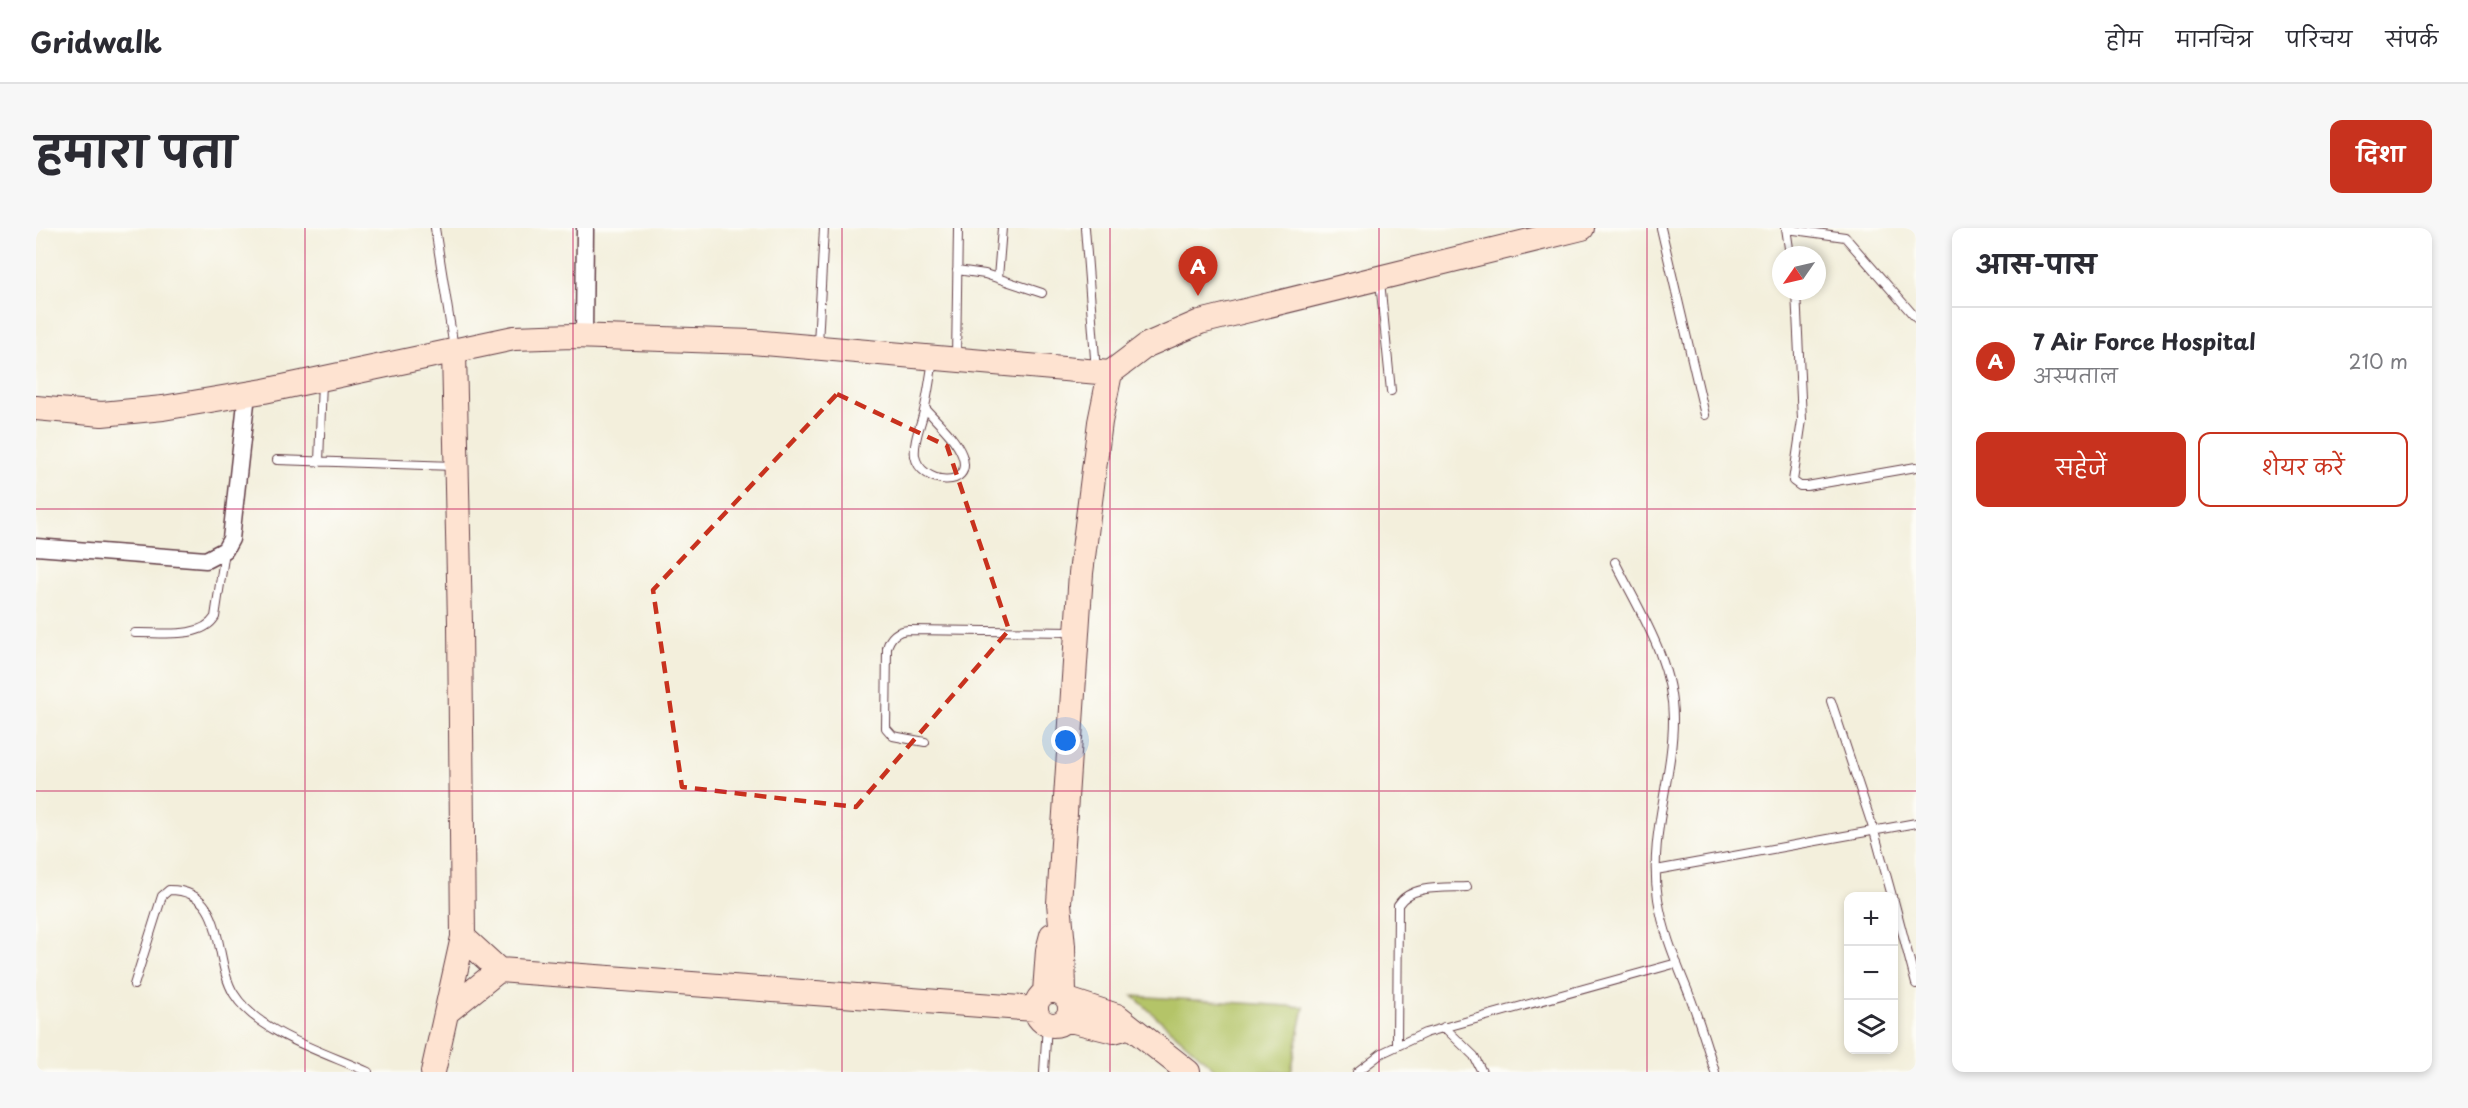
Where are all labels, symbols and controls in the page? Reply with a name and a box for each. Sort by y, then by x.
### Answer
text: Gridwalk [30,20,162,63]
text: होम [2106,22,2143,54]
text: मानचित्र [2176,22,2253,54]
text: परिचय [2286,22,2352,54]
text: संपर्क [2385,22,2438,54]
text: हमारा पता [36,118,236,181]
button: दिशा [2330,120,2432,193]
text: आस-पास [1976,244,2096,283]
north arrow [1772,246,1826,300]
pin: A [1178,247,1218,296]
text: 7 Air Force Hospital [2033,324,2256,357]
text: A [1988,346,2003,376]
text: 210 m [2349,346,2408,376]
text: अस्पताल [2033,360,2118,390]
button: सहेजें [1976,432,2186,507]
button: शेयर करें [2198,432,2408,507]
your location [1051,726,1080,755]
map controls [1844,892,1898,1054]
button: + [1844,892,1898,946]
button: − [1844,946,1898,1000]
button: layers [1844,1000,1898,1054]

